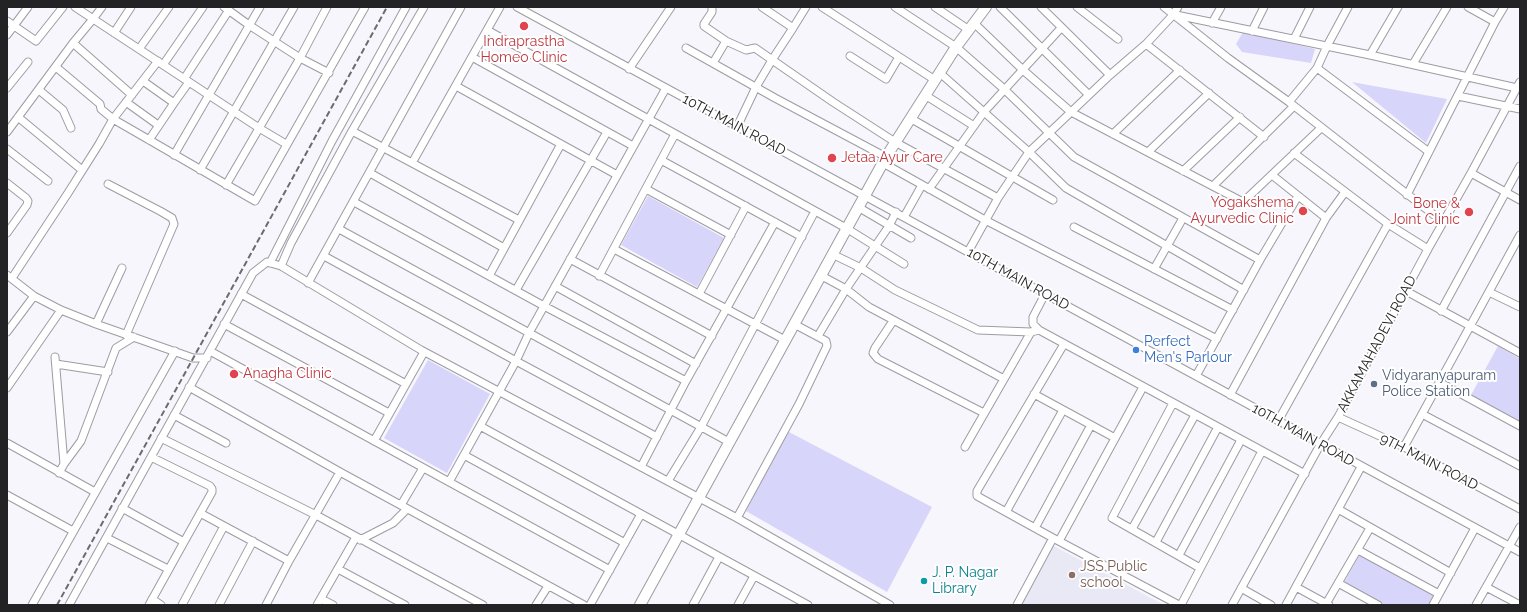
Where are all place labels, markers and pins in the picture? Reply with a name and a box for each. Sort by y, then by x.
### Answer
marker: Indraprastha Homeo Clinic [518,20,530,32]
place label: Indraprastha Homeo Clinic [481,34,567,66]
place label: Jetaa Ayur Care [841,150,943,166]
marker: Jetaa Ayur Care [826,152,838,164]
place label: Yogakshema Ayurvedic Clinic [1190,195,1294,228]
place label: Bone & Joint Clinic [1390,196,1460,228]
marker: Yogakshema Ayurvedic Clinic [1297,205,1309,217]
marker: Bone & Joint Clinic [1463,206,1475,218]
place label: Perfect Men's Parlour [1144,334,1232,366]
marker: Perfect Men's Parlour [1131,345,1141,355]
place label: Anagha Clinic [243,366,332,382]
marker: Anagha Clinic [228,368,240,380]
place label: Vidyaranyapuram Police Station [1382,368,1496,400]
marker: Vidyaranyapuram Police Station [1369,379,1379,389]
place label: JSS Public school [1080,559,1148,592]
place label: J. P. Nagar Library [932,565,998,598]
marker: JSS Public school [1067,570,1077,580]
marker: J. P. Nagar Library [919,576,929,586]

